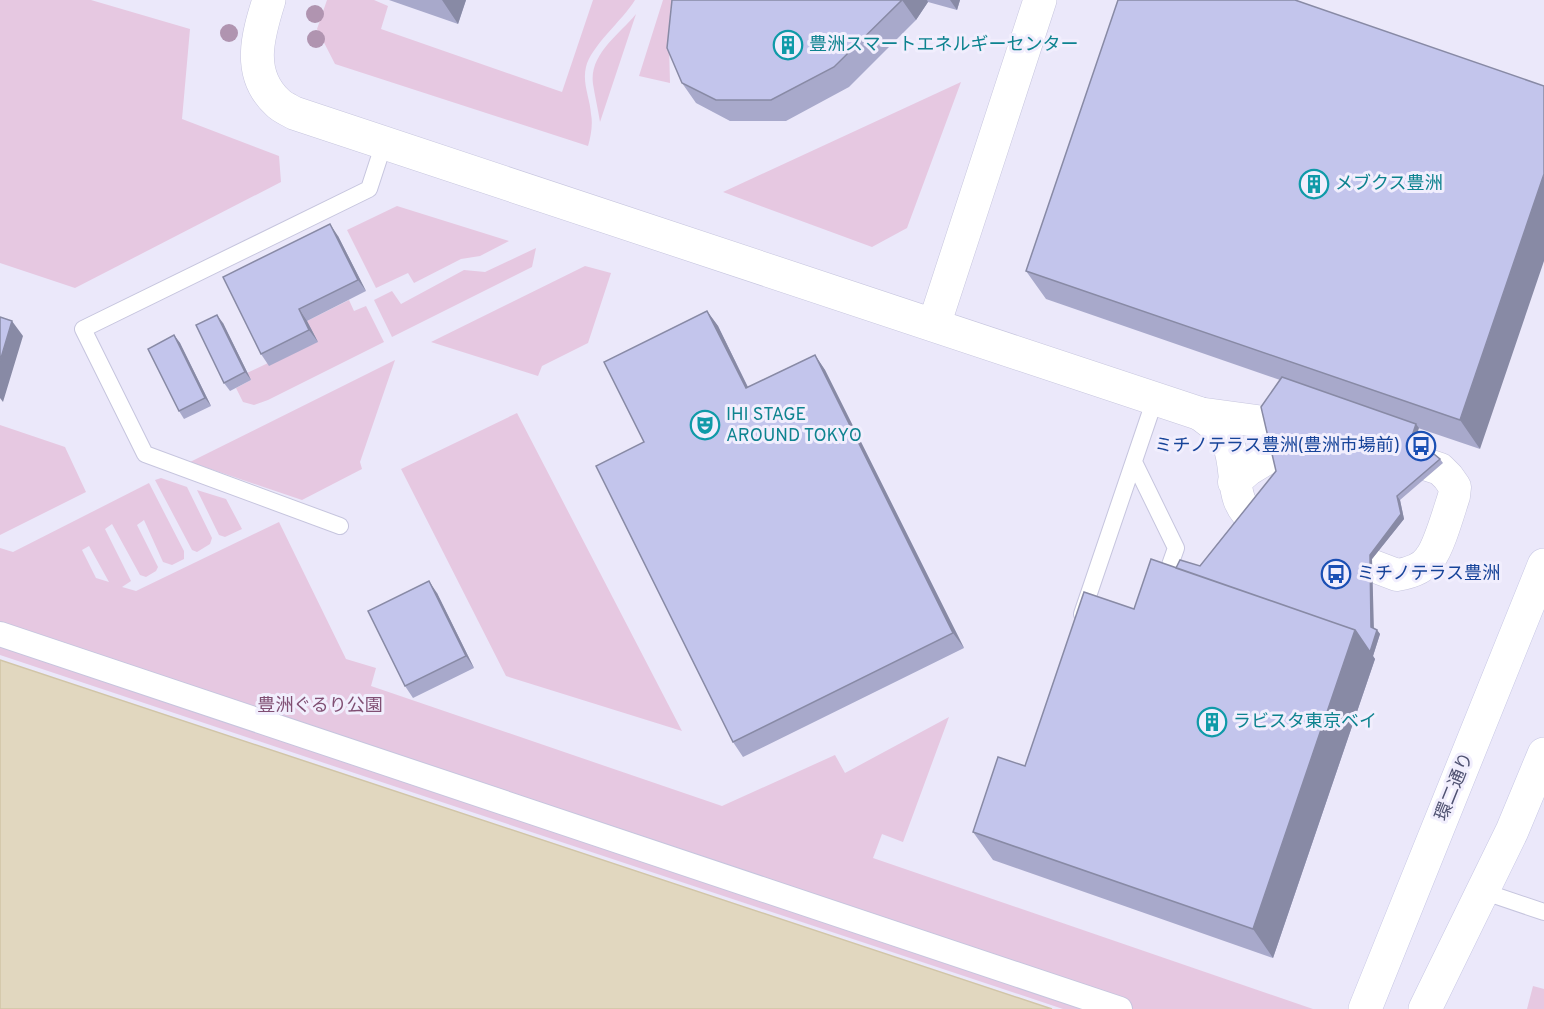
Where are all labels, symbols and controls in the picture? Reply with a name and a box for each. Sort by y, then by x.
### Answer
building icon: 豊洲スマートエネルギーセンター [772,29,804,61]
place label: 豊洲スマートエネルギーセンター [809,34,1078,57]
building icon: メブクス豊洲 [1298,168,1330,200]
place label: メブクス豊洲 [1335,173,1442,196]
place label: IHI STAGE AROUND TOKYO [726,404,862,448]
theatre icon: IHI STAGE AROUND TOKYO [689,409,721,441]
bus stop icon: ミチノテラス豊洲(豊洲市場前) [1405,430,1437,462]
place label: ミチノテラス豊洲(豊洲市場前) [1155,435,1400,458]
bus stop icon: ミチノテラス豊洲 [1320,558,1352,590]
place label: ミチノテラス豊洲 [1357,563,1500,586]
park label: 豊洲ぐるり公園 [257,695,383,718]
building icon: ラビスタ東京ベイ [1196,706,1228,738]
place label: ラビスタ東京ベイ [1233,711,1377,734]
street label: 環二通り [1431,749,1479,825]

